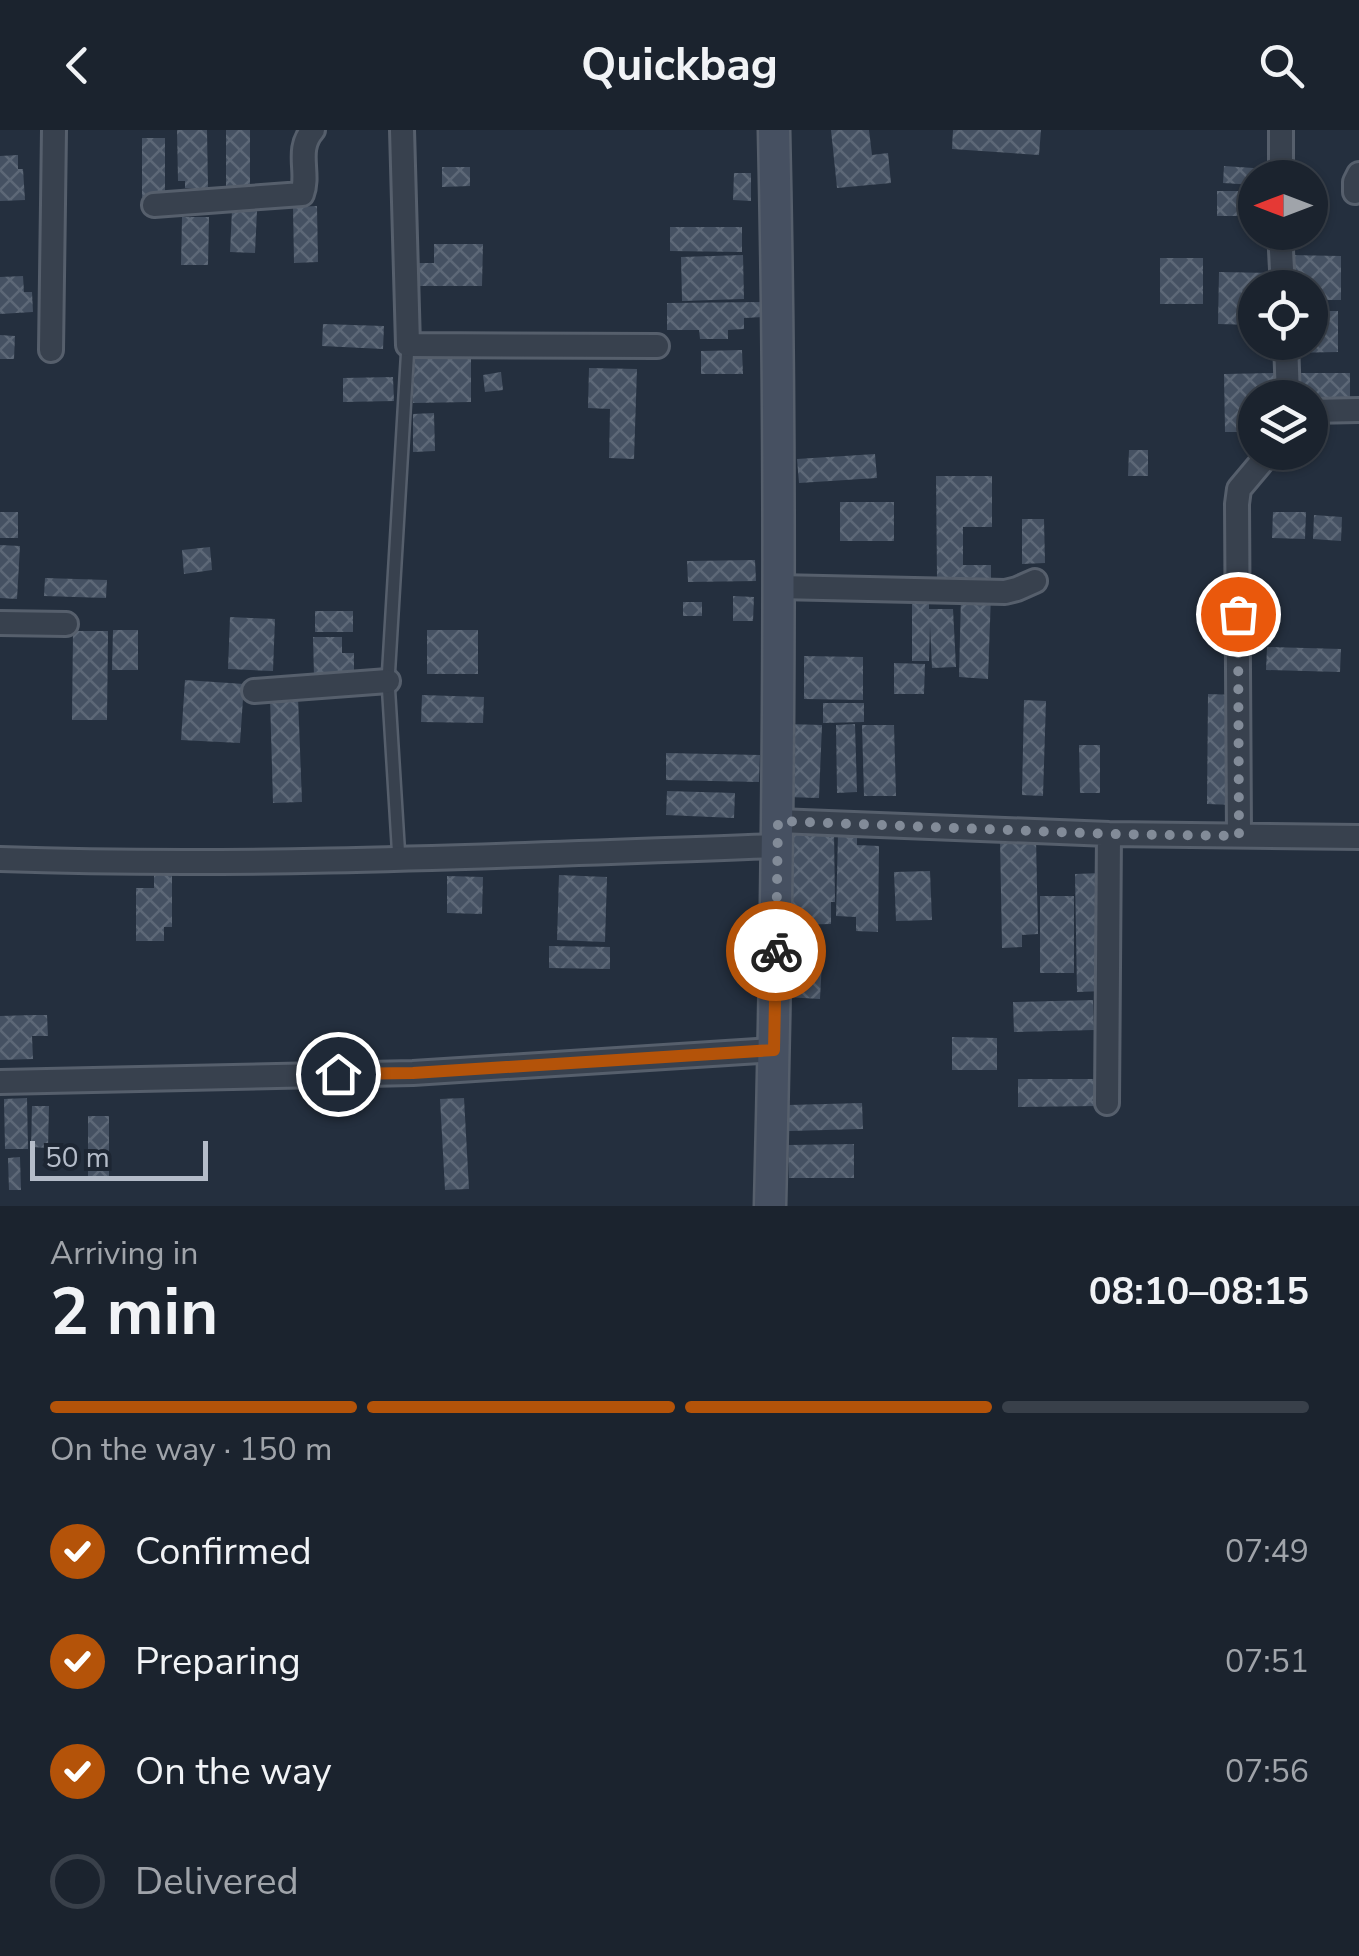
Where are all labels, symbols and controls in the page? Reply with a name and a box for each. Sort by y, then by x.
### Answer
text: Quickbag [581,35,778,96]
icon: back [50,38,105,93]
icon: search [1254,38,1309,93]
north arrow [1238,160,1328,250]
map controls [1238,160,1328,470]
button: locate [1238,270,1328,360]
button: layers [1238,380,1328,470]
pin [1196,572,1281,657]
icon: bag [1211,587,1266,642]
courier [726,901,826,1001]
icon: bike [749,924,804,979]
pin [296,1032,381,1117]
icon: home [311,1047,366,1102]
scale bar [30,1136,208,1180]
text: 50 m [45,1139,110,1177]
text: Arriving in [50,1232,198,1275]
text: 08:10–08:15 [1089,1266,1309,1317]
text: 2 min [50,1268,218,1357]
text: On the way · 150 m [50,1428,332,1471]
icon: check [50,1524,105,1579]
text: Confirmed [135,1526,312,1577]
text: 07:49 [1225,1530,1309,1573]
icon: check [50,1634,105,1689]
text: Preparing [135,1636,301,1687]
text: 07:51 [1225,1640,1309,1683]
icon: check [50,1744,105,1799]
text: On the way [135,1746,331,1797]
text: 07:56 [1225,1750,1309,1793]
text: Delivered [135,1856,299,1907]

